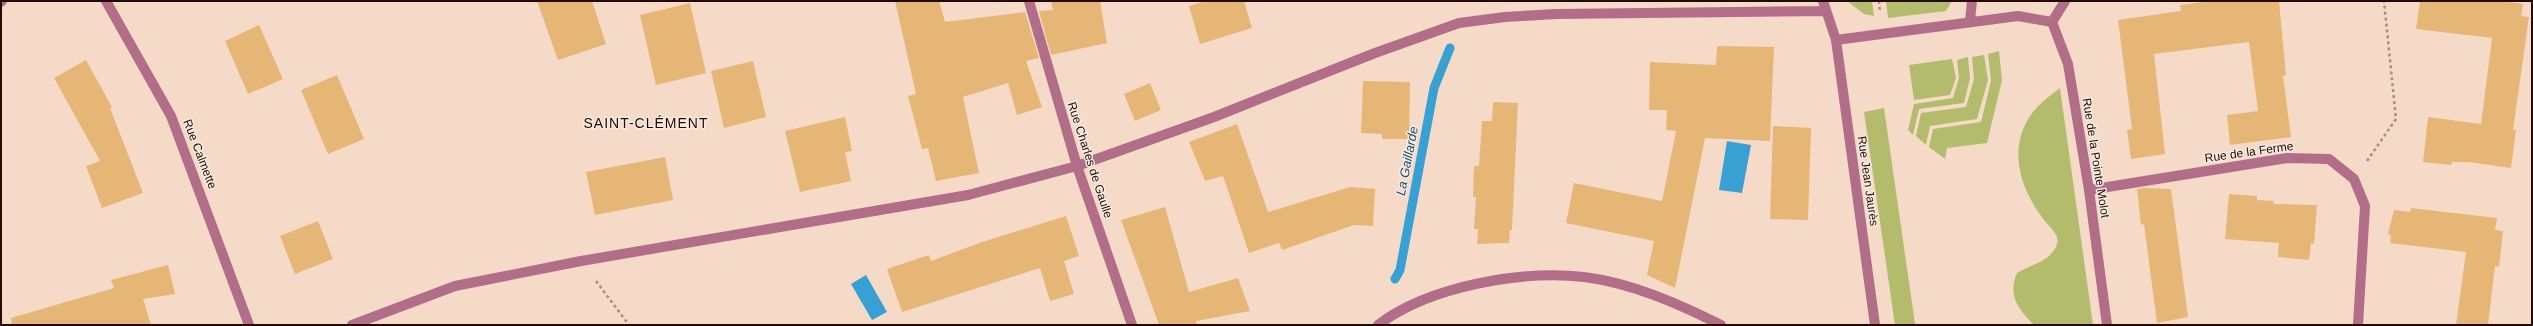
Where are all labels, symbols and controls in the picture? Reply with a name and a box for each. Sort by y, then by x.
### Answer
street label: Rue de la Pointe Molot [2080,97,2113,220]
street label: Rue Charles de Gaulle [1065,100,1116,220]
district label: SAINT-CLÉMENT [583,115,709,131]
street label: Rue Calmette [180,117,220,191]
water label: La Gaillarde [1393,125,1421,197]
street label: Rue Jean Jaurès [1855,135,1881,227]
street label: Rue de la Ferme [2204,139,2295,165]

